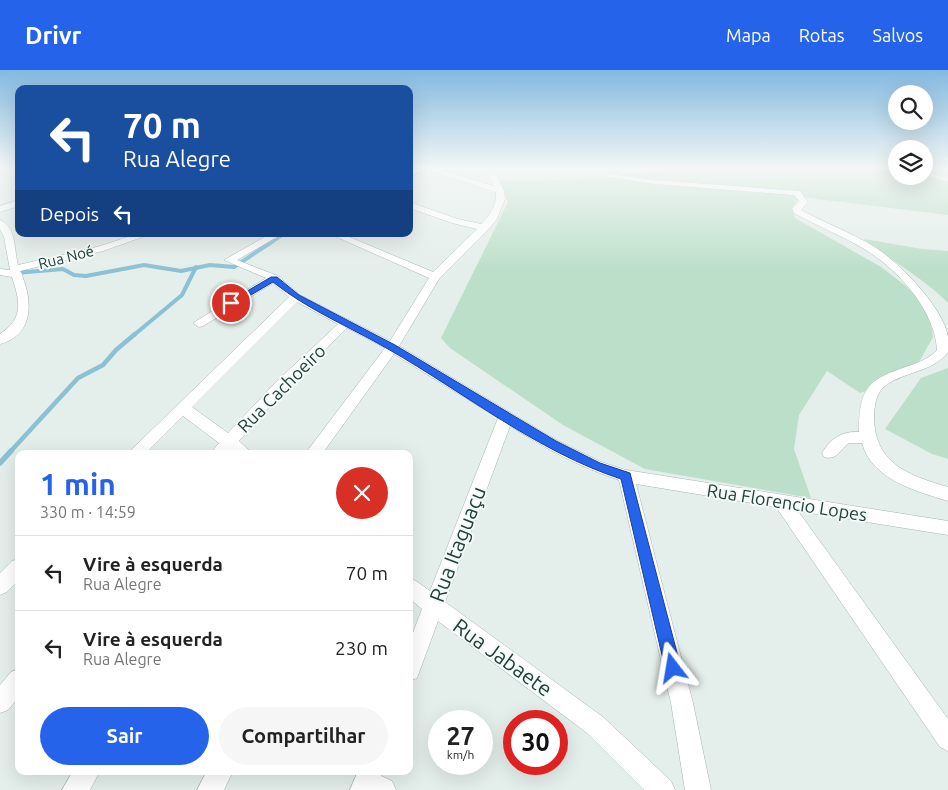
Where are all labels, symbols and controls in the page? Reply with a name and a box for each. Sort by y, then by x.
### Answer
text: Drivr [25,22,81,49]
text: Mapa [726,25,771,45]
text: Rotas [799,25,845,45]
text: Salvos [873,25,923,45]
map controls [888,85,933,185]
button: search [888,85,933,130]
icon: left [40,105,105,170]
text: 70 m [123,105,201,145]
button: layers [888,140,933,185]
text: Rua Alegre [123,146,231,171]
icon: left [109,200,137,228]
text: Depois [40,203,99,225]
street label: Rua Noé [36,242,96,272]
pin [210,282,252,324]
icon: arrive [217,289,245,317]
street label: Rua Cachoeiro [233,340,329,436]
text: 1 min [40,467,116,501]
button: close [336,467,388,519]
street label: Rua Florencio Lopes [705,479,869,525]
street label: Rua Itaguaçu [424,483,490,605]
text: 330 m · 14:59 [40,503,136,521]
text: Vire à esquerda [83,553,223,575]
icon: left [40,559,68,587]
text: 70 m [346,562,388,584]
text: Rua Alegre [83,575,162,593]
street label: Rua Jabaete [449,613,557,701]
text: Vire à esquerda [83,628,223,650]
icon: left [40,634,68,662]
text: 230 m [335,637,388,659]
position arrow [646,641,698,693]
text: Rua Alegre [83,650,162,668]
button: Sair [40,707,209,765]
button: Compartilhar [219,707,388,765]
speed limit sign: 30 [503,710,568,775]
text: 27 [446,722,475,750]
text: km/h [447,748,474,761]

